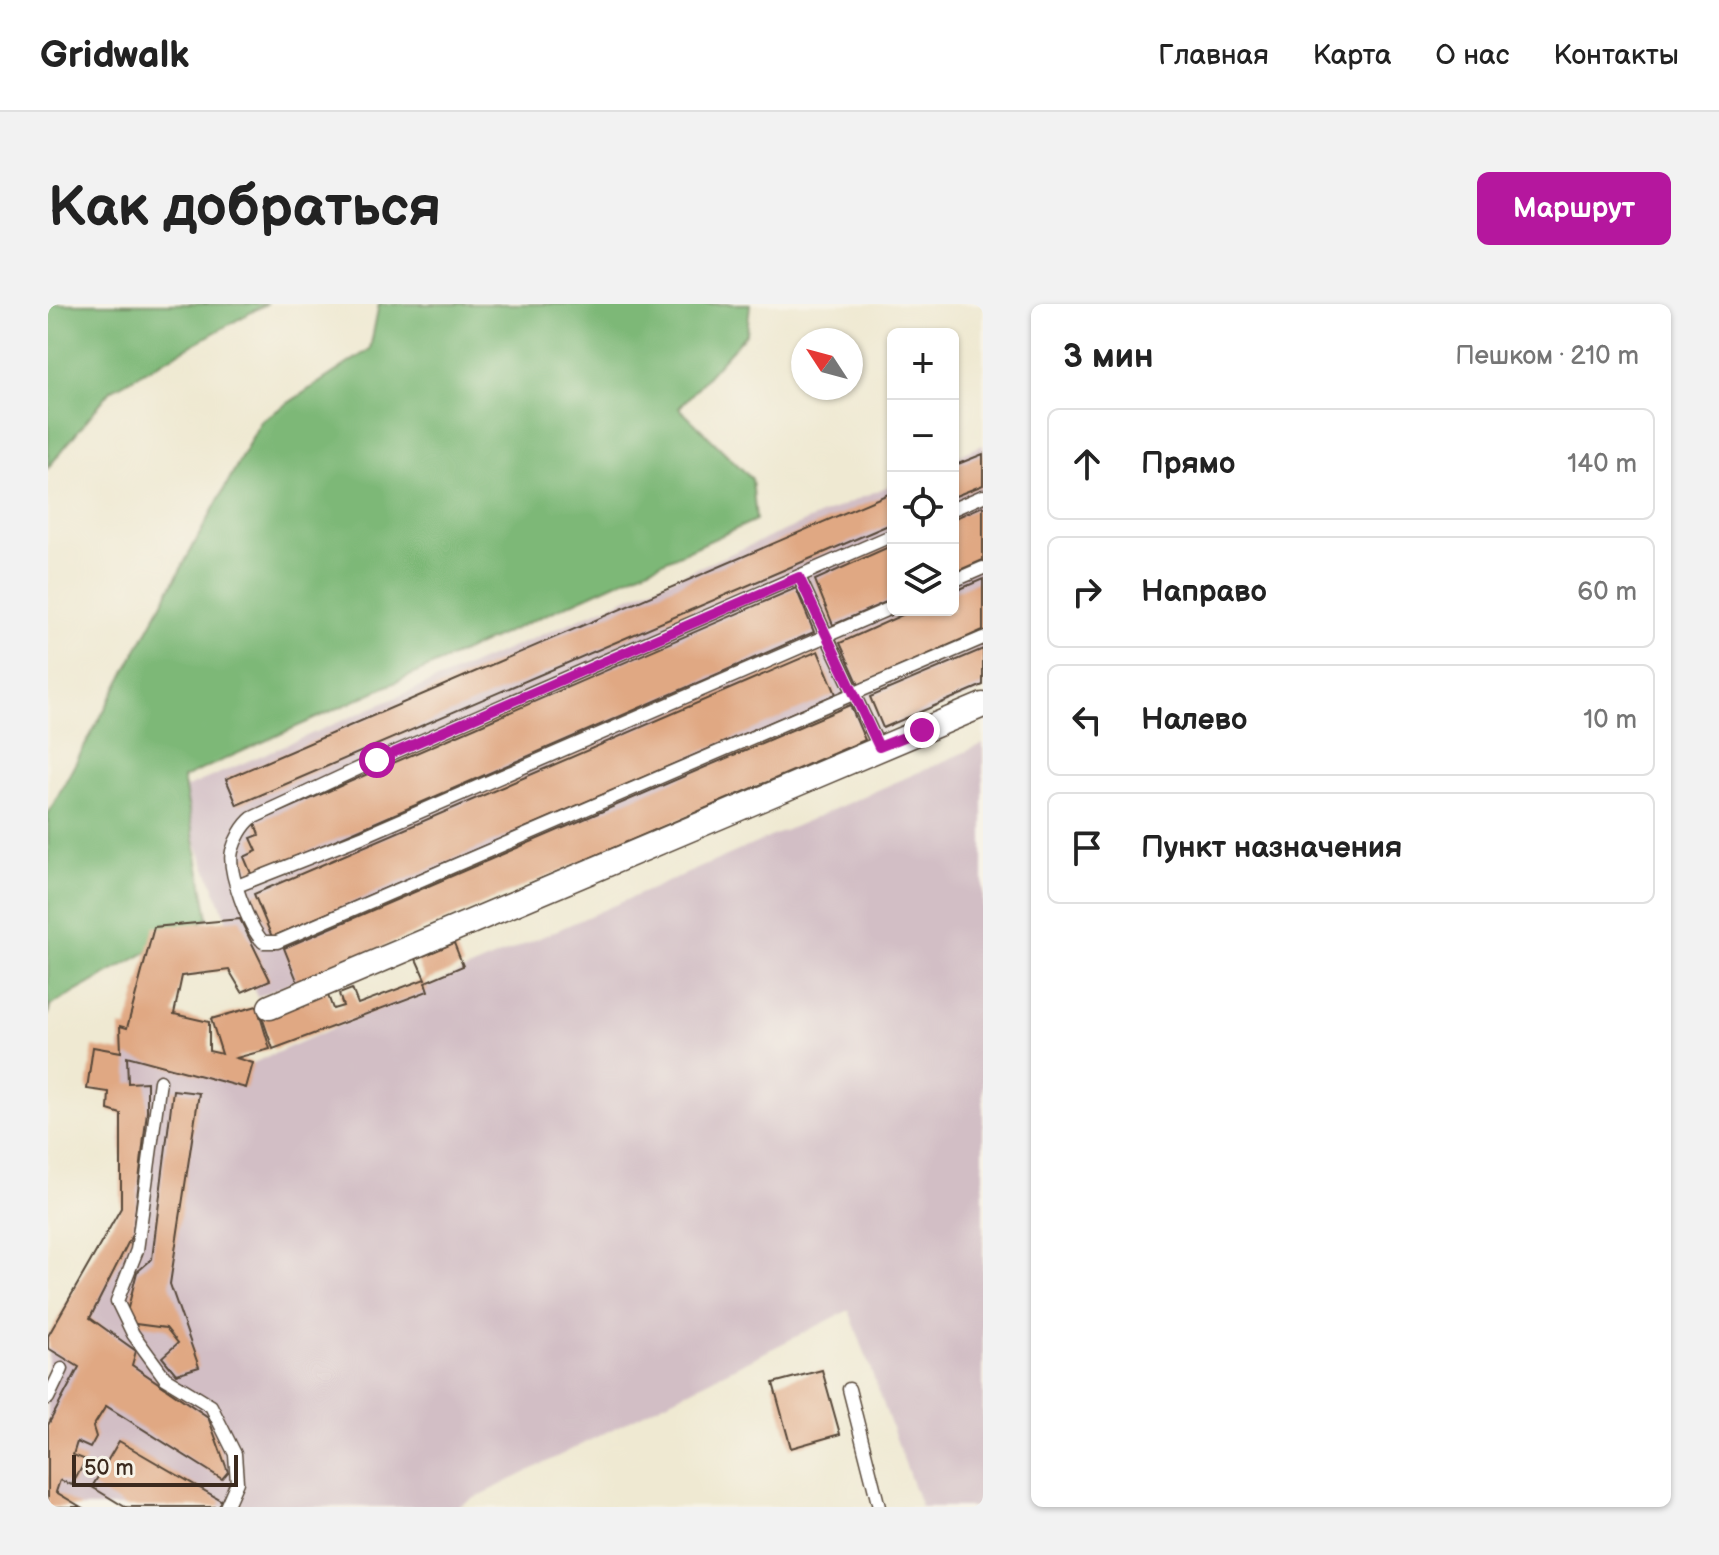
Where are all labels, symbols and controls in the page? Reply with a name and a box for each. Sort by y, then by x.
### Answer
text: Gridwalk [40,33,189,78]
text: Главная [1158,39,1269,72]
text: Карта [1313,39,1392,72]
text: О нас [1436,39,1509,72]
text: Контакты [1553,39,1679,72]
button: Маршрут [1477,172,1671,245]
text: Как добраться [48,175,441,242]
north arrow [791,328,863,400]
map controls [887,328,959,616]
button: + [887,328,959,400]
text: 3 мин [1063,336,1154,377]
text: Пешком · 210 m [1455,341,1639,372]
button: − [887,400,959,472]
icon: ahead [1065,442,1109,486]
text: Прямо [1141,446,1235,482]
text: 140 m [1567,449,1637,480]
button: locate [887,472,959,544]
button: layers [887,544,959,616]
icon: right [1065,570,1109,614]
text: Направо [1141,574,1267,610]
text: 60 m [1577,577,1637,608]
icon: left [1065,698,1109,742]
text: Налево [1141,702,1247,738]
text: 10 m [1583,705,1637,736]
route end [904,712,940,748]
route start [359,742,395,778]
icon: arrive [1065,826,1109,870]
text: Пункт назначения [1141,830,1402,866]
scale bar [72,1451,238,1487]
text: 50 m [84,1455,134,1482]

